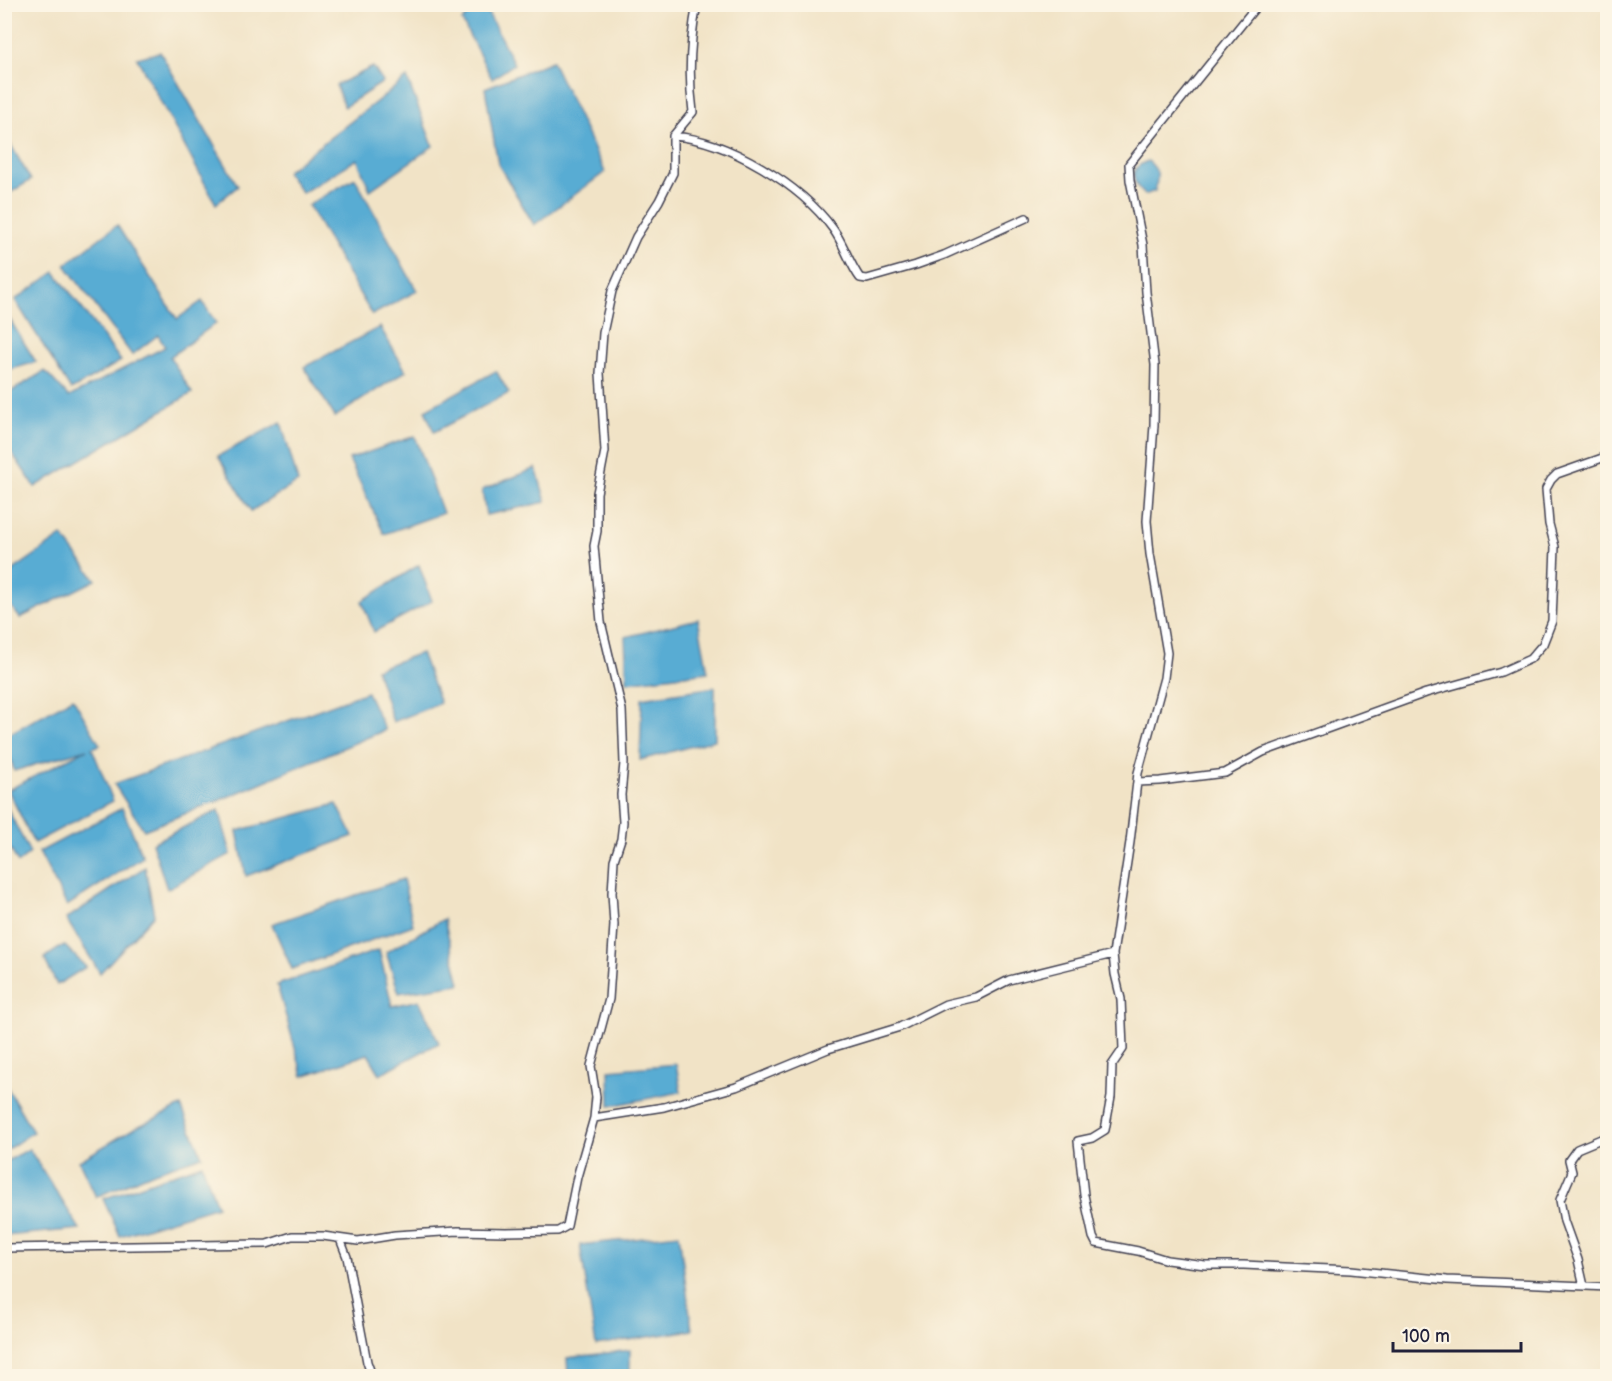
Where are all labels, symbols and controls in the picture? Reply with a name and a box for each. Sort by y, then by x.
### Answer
scale bar [1393,1315,1520,1353]
text: 100 m [1402,1326,1450,1347]

